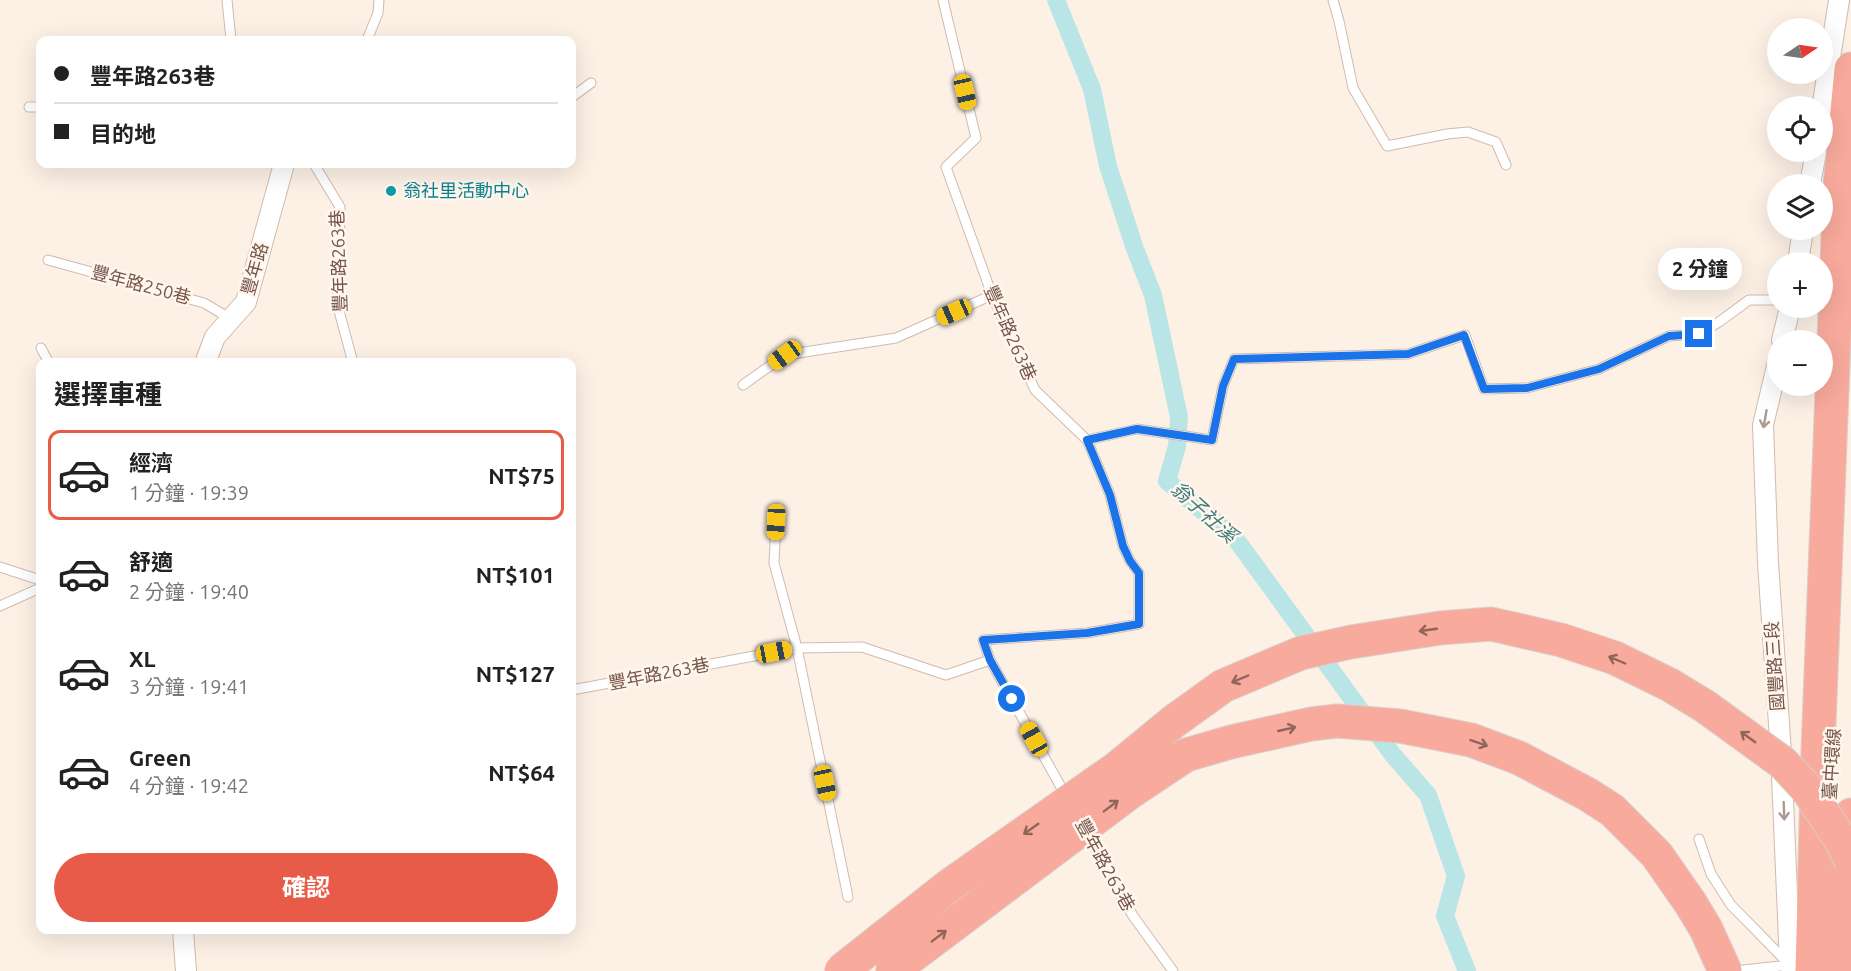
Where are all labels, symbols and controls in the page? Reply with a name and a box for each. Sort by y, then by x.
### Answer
north arrow [1767,18,1833,84]
map controls [1767,18,1833,396]
text: 豐年路263巷 [90,63,215,88]
car [952,72,978,112]
button: locate [1767,96,1833,162]
text: 目的地 [90,121,156,146]
button: layers [1767,174,1833,240]
place label: 翁社里活動中心 [403,180,529,200]
marker: 翁社里活動中心 [384,184,398,198]
street label: 豐年路263巷 [326,209,350,313]
street label: 豐年路 [237,240,271,297]
callout: 2 分鐘 [1657,247,1741,289]
button: + [1767,252,1833,318]
text: 2 分鐘 [1672,257,1728,280]
street label: 豐年路250巷 [89,261,193,307]
street label: 豐年路263巷 [981,282,1041,383]
car [934,296,974,328]
route end [1685,320,1712,347]
button: − [1767,330,1833,396]
car [765,337,805,373]
text: 選擇車種 [54,379,162,409]
one-way arrow [1759,409,1770,428]
icon: car [57,448,111,502]
text: 經濟 [129,450,173,475]
text: NT$75 [488,463,555,488]
water label: 翁子社溪 [1167,476,1244,549]
text: 1 分鐘 · 19:39 [129,481,249,504]
car [766,504,786,540]
icon: car [57,547,111,601]
text: 舒適 [129,549,173,574]
text: NT$101 [476,562,555,587]
text: 2 分鐘 · 19:40 [129,580,249,603]
street label: 國豐路三段 [1761,620,1787,712]
one-way arrow [1418,624,1438,635]
car [755,640,793,664]
icon: car [57,646,111,700]
text: XL [129,646,156,671]
street label: 豐年路263巷 [607,653,711,693]
one-way arrow [1609,654,1627,665]
text: NT$127 [476,661,555,686]
one-way arrow [1231,674,1250,685]
text: 3 分鐘 · 19:41 [129,675,249,698]
route start [998,685,1025,712]
car [1017,719,1051,759]
one-way arrow [1278,723,1297,735]
street label: 臺中環線 [1819,727,1843,801]
one-way arrow [1740,731,1756,743]
one-way arrow [1469,739,1488,750]
icon: car [57,745,111,799]
text: Green [129,745,191,770]
text: NT$64 [488,760,555,785]
car [812,764,838,802]
text: 4 分鐘 · 19:42 [129,774,249,797]
one-way arrow [1103,800,1119,812]
one-way arrow [1778,801,1789,821]
street label: 豐年路263巷 [1072,815,1139,914]
one-way arrow [1023,823,1039,835]
button: 確認 [54,853,558,922]
one-way arrow [930,929,946,942]

